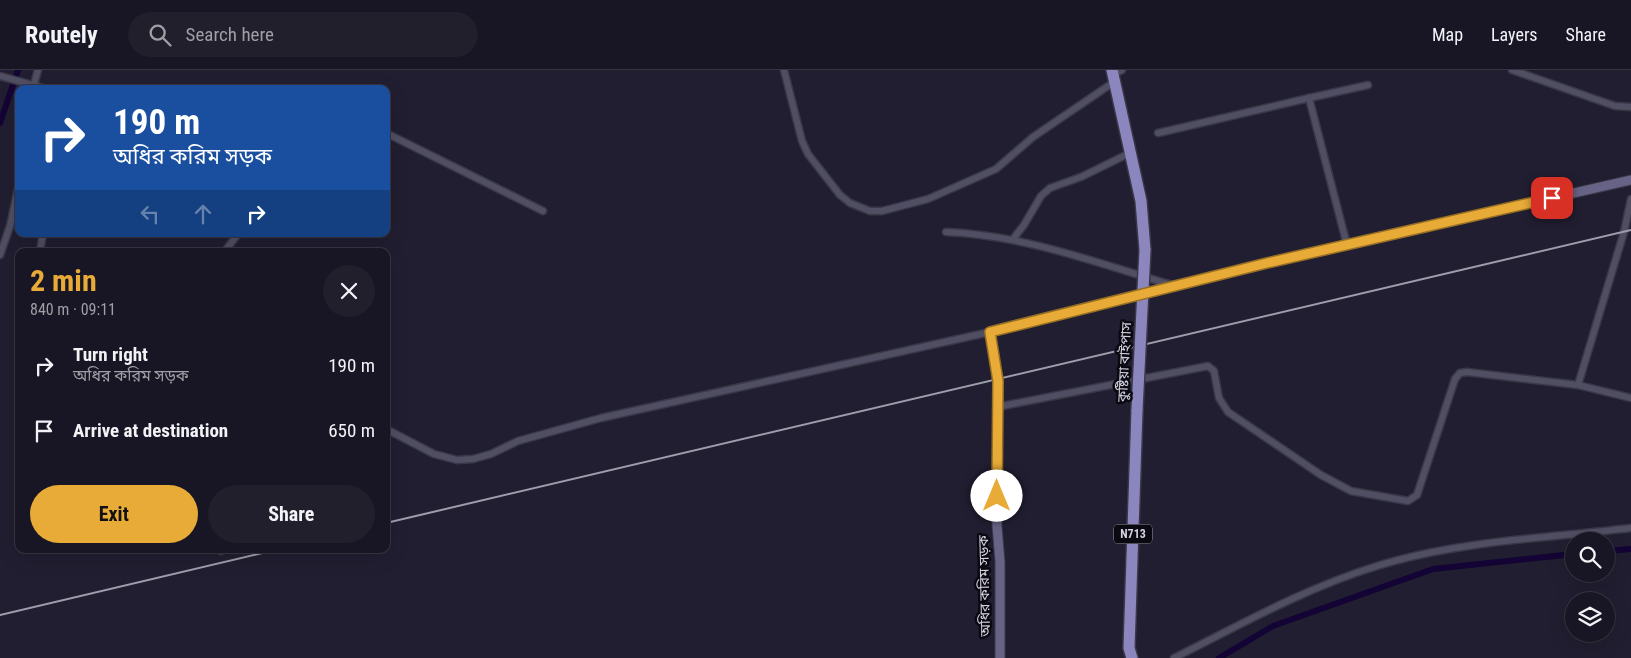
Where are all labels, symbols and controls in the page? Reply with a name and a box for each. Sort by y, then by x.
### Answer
search box [128,12,478,57]
text: Routely [25,21,98,49]
icon: search [146,21,174,49]
text: Search here [186,23,274,46]
text: Map [1432,24,1463,45]
text: Layers [1491,24,1538,45]
text: Share [1566,24,1606,45]
text: 190 m [113,102,200,143]
icon: right [30,105,95,170]
text: অধির করিম সড়ক [113,144,272,169]
pin [1531,177,1573,219]
icon: arrive [1538,184,1566,212]
icon: left [136,200,164,228]
icon: ahead [189,200,217,228]
icon: right [242,200,270,228]
text: 2 min [30,263,97,298]
button: close [323,265,375,317]
text: 840 m · 09:11 [30,300,116,319]
street label: কুষ্টিয়া বাইপাস [1114,321,1135,404]
text: Turn right [73,343,148,366]
icon: right [30,352,58,380]
text: 190 m [328,354,375,377]
text: অধির করিম সড়ক [73,366,189,385]
icon: arrive [30,417,58,445]
text: Arrive at destination [73,419,228,442]
text: 650 m [328,419,375,442]
position arrow [970,469,1022,521]
button: Exit [30,485,198,543]
button: Share [208,485,375,543]
road number: N713 [1114,524,1152,544]
map controls [1565,532,1615,642]
button: search [1565,532,1615,582]
street label: অধির করিম সড়ক [975,535,993,638]
button: layers [1565,592,1615,642]

